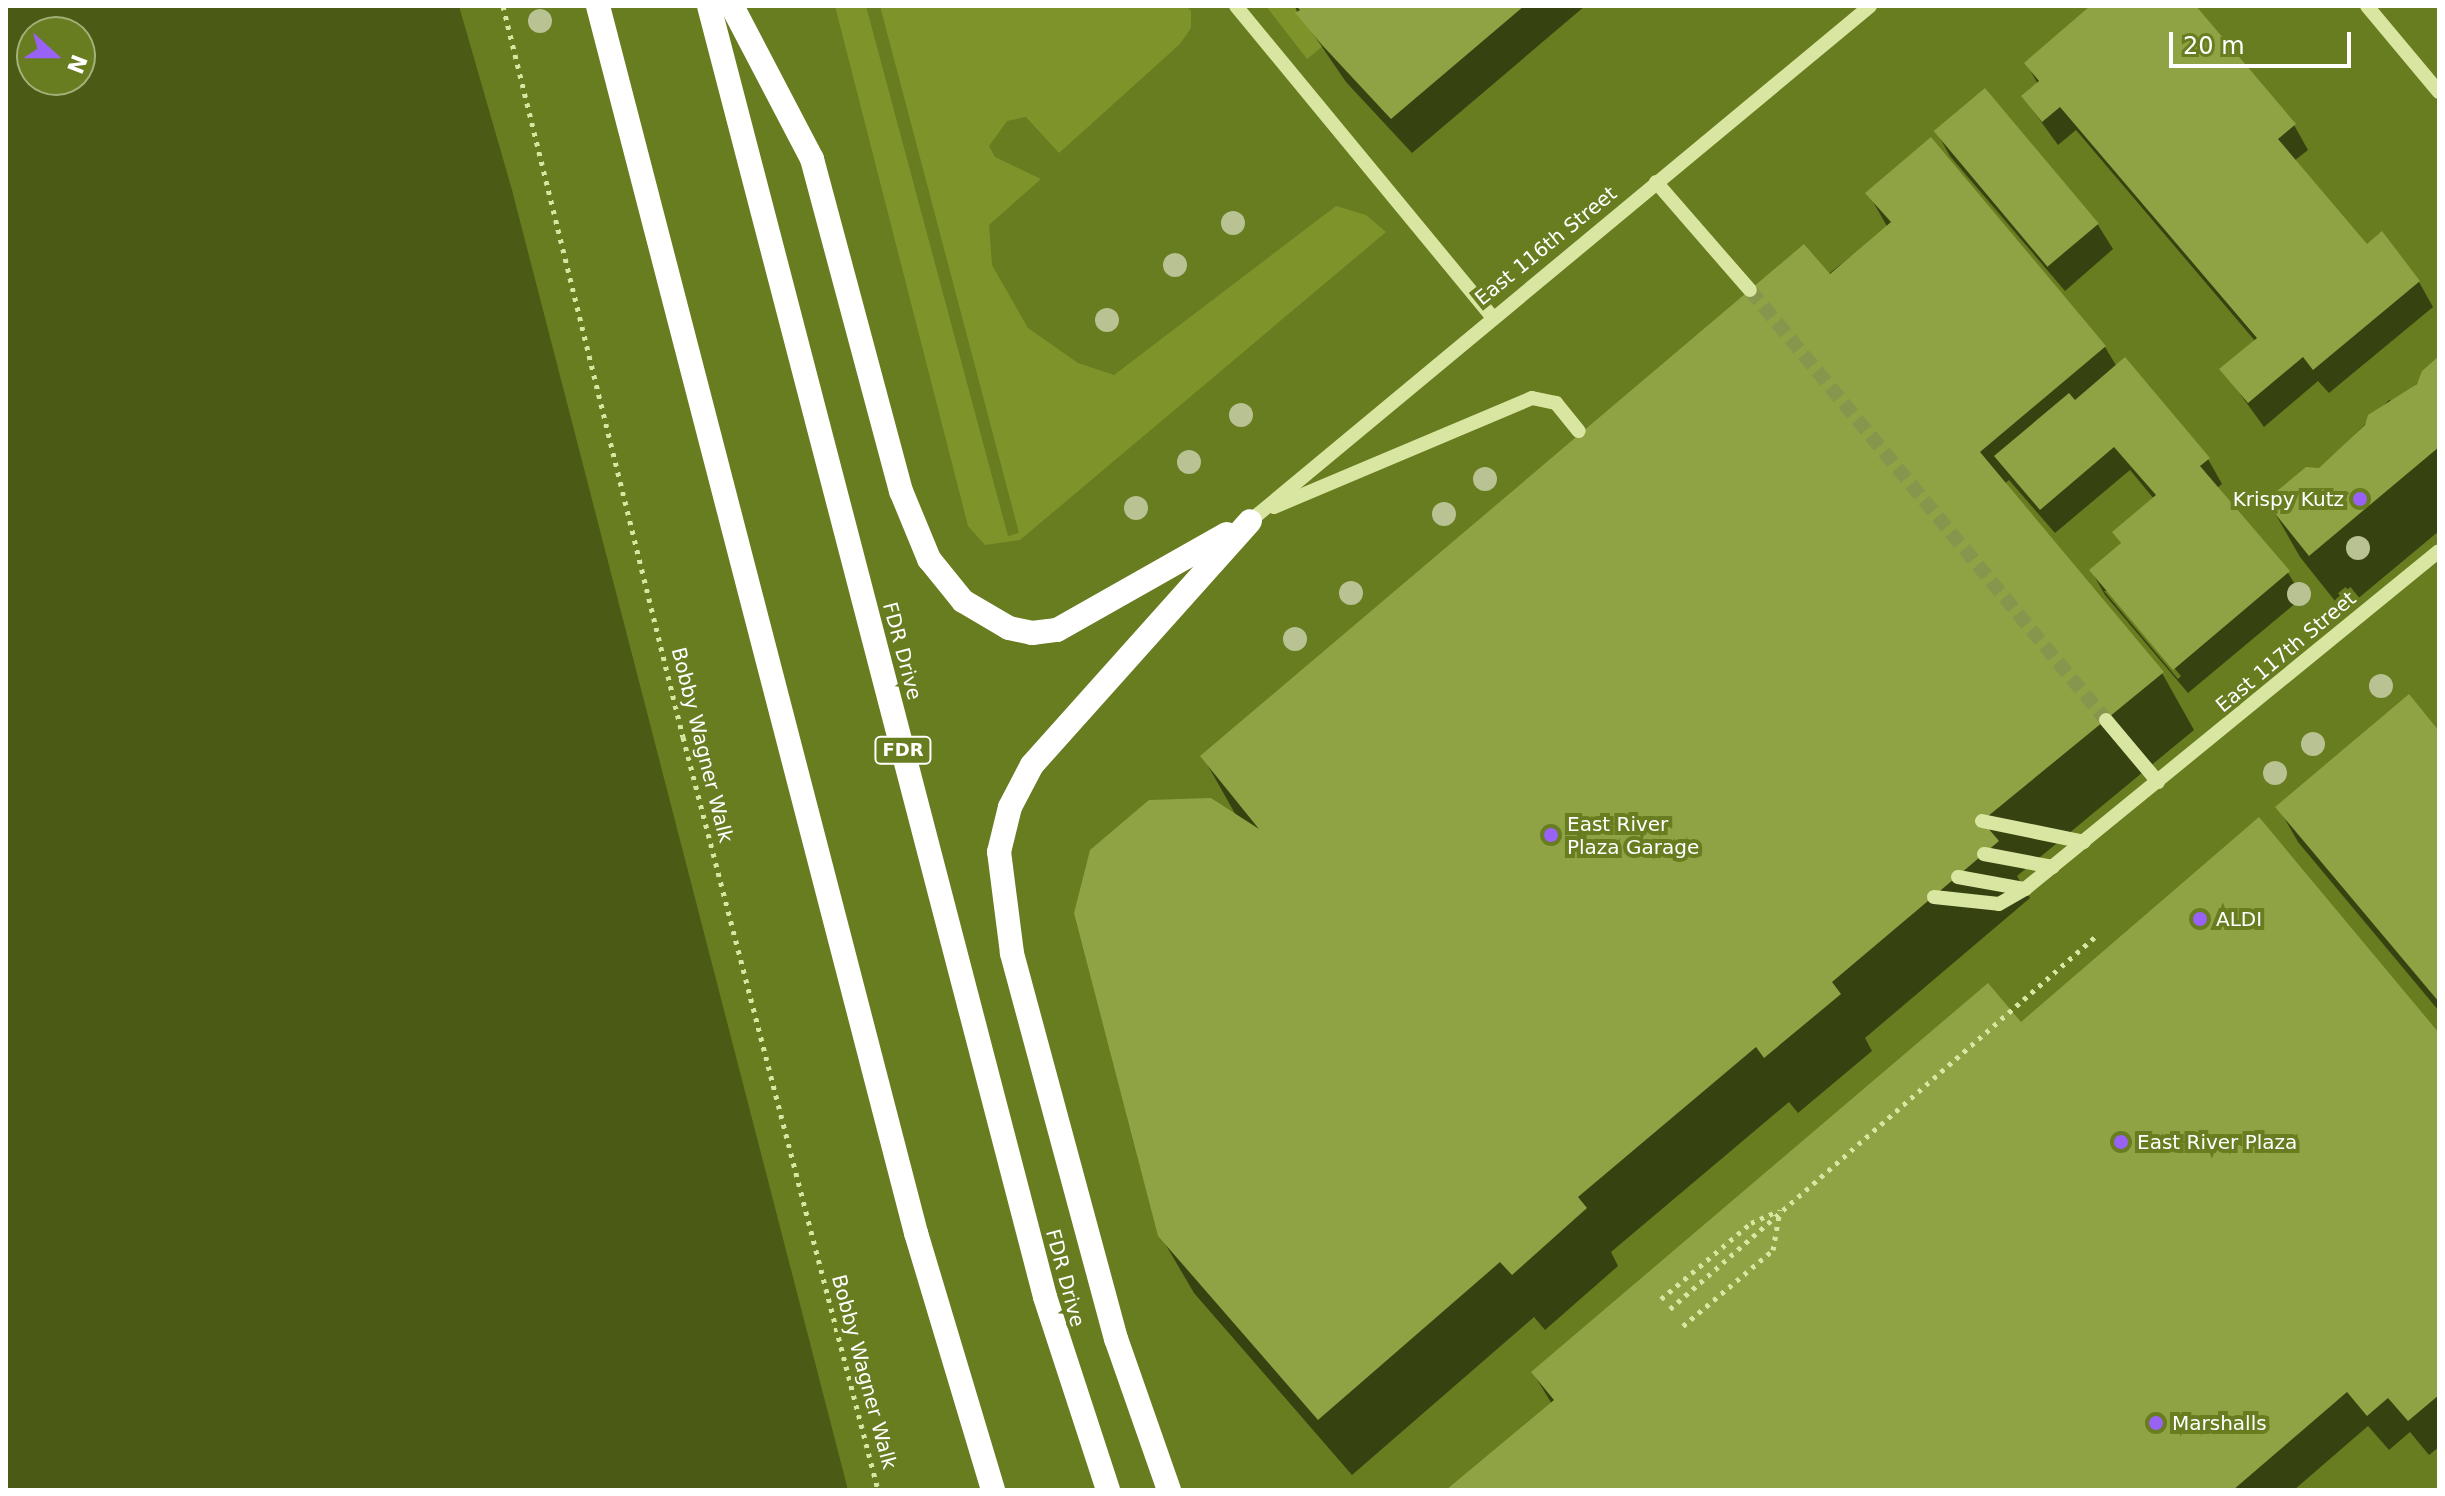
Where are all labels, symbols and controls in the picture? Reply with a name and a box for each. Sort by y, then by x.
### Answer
north arrow [16,16,96,96]
scale bar [2173,16,2355,66]
text: 20 m [2183,32,2245,60]
text: N [62,51,92,77]
street label: East 116th Street [1470,182,1622,310]
place label: Krispy Kutz [2233,487,2344,511]
marker: Krispy Kutz [2351,490,2369,508]
street label: East 117th Street [2211,586,2361,718]
street label: FDR Drive [877,599,927,703]
street label: Bobby Wagner Walk [666,645,738,845]
road number: FDR [873,736,933,764]
place label: East River Plaza Garage [1567,812,1699,859]
marker: East River Plaza Garage [1542,826,1560,844]
place label: ALDI [2216,907,2262,931]
marker: ALDI [2191,910,2209,928]
place label: East River Plaza [2137,1130,2297,1154]
marker: East River Plaza [2112,1133,2130,1151]
street label: FDR Drive [1040,1226,1090,1330]
street label: Bobby Wagner Walk [826,1272,902,1472]
place label: Marshalls [2172,1411,2267,1435]
marker: Marshalls [2147,1414,2165,1432]

